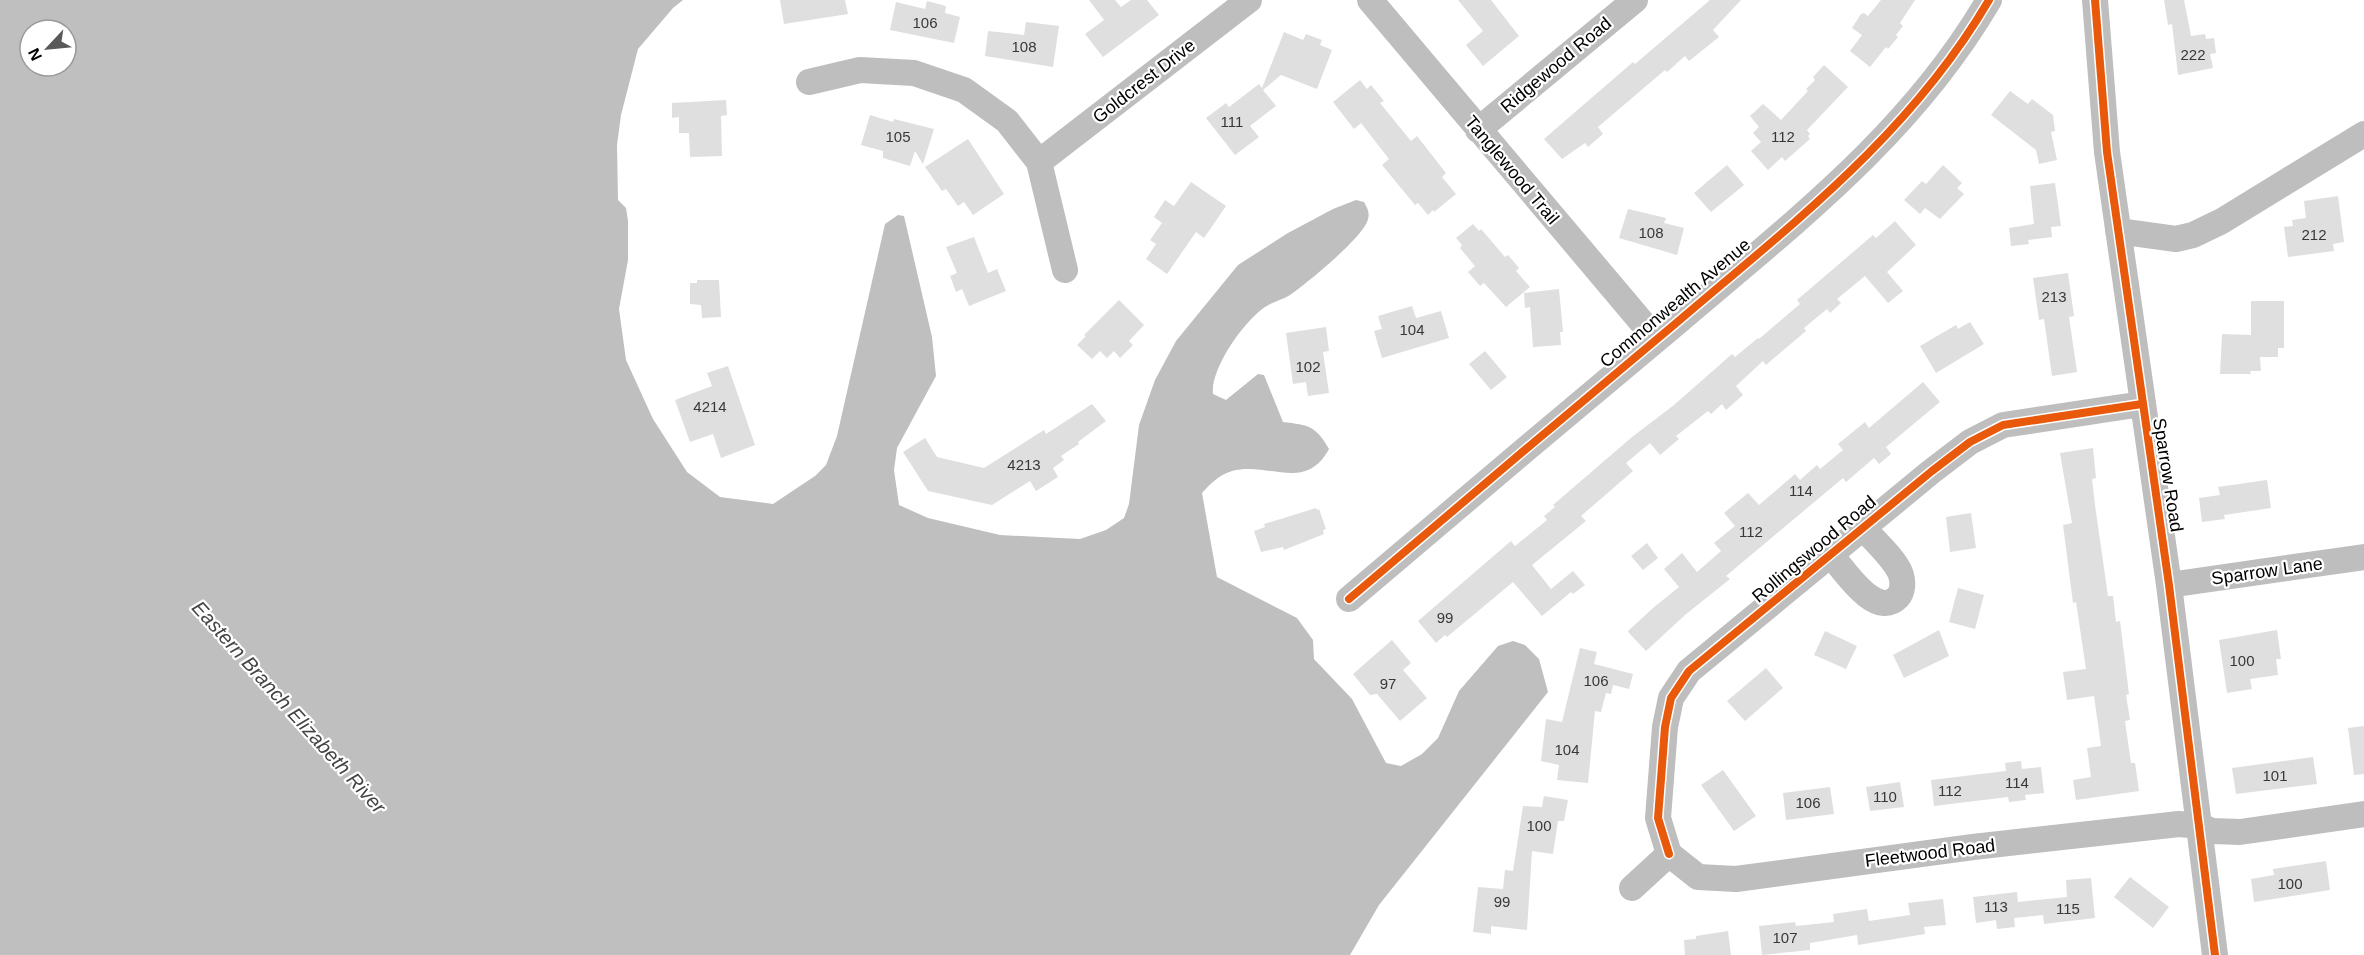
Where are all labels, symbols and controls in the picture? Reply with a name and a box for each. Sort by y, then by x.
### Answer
street label: Ridgewood Road [1497,13,1615,117]
house number: 106 [912,14,938,31]
north arrow [18,18,78,78]
street label: Goldcrest Drive [1089,35,1199,127]
house number: 108 [1011,38,1037,55]
text: N [25,45,45,63]
house number: 222 [2180,46,2206,63]
street label: Tanglewood Trail [1461,112,1563,228]
house number: 111 [1221,113,1243,130]
house number: 105 [885,128,911,145]
house number: 112 [1771,128,1795,145]
house number: 108 [1638,224,1664,241]
house number: 212 [2301,226,2327,243]
street label: Commonwealth Avenue [1596,234,1754,372]
house number: 213 [2041,288,2067,305]
house number: 104 [1399,321,1425,338]
house number: 102 [1295,358,1321,375]
house number: 4214 [693,398,727,415]
street label: Sparrow Road [2149,417,2187,533]
house number: 4213 [1007,456,1041,473]
house number: 114 [1789,482,1813,499]
street label: Rollingswood Road [1748,491,1880,607]
house number: 112 [1739,523,1763,540]
street label: Sparrow Lane [2210,553,2324,589]
water label: Eastern Branch Elizabeth River [188,596,391,819]
house number: 99 [1437,609,1453,626]
house number: 100 [2229,652,2255,669]
house number: 106 [1583,672,1609,689]
house number: 97 [1380,675,1396,692]
house number: 104 [1554,741,1580,758]
house number: 101 [2262,767,2288,784]
house number: 114 [2005,774,2029,791]
house number: 112 [1938,782,1962,799]
house number: 110 [1873,788,1897,805]
house number: 106 [1795,794,1821,811]
house number: 100 [1526,817,1552,834]
street label: Fleetwood Road [1864,835,1996,871]
house number: 100 [2277,875,2303,892]
house number: 99 [1494,893,1510,910]
house number: 113 [1984,898,2008,915]
house number: 115 [2056,900,2080,917]
house number: 107 [1772,929,1798,946]

